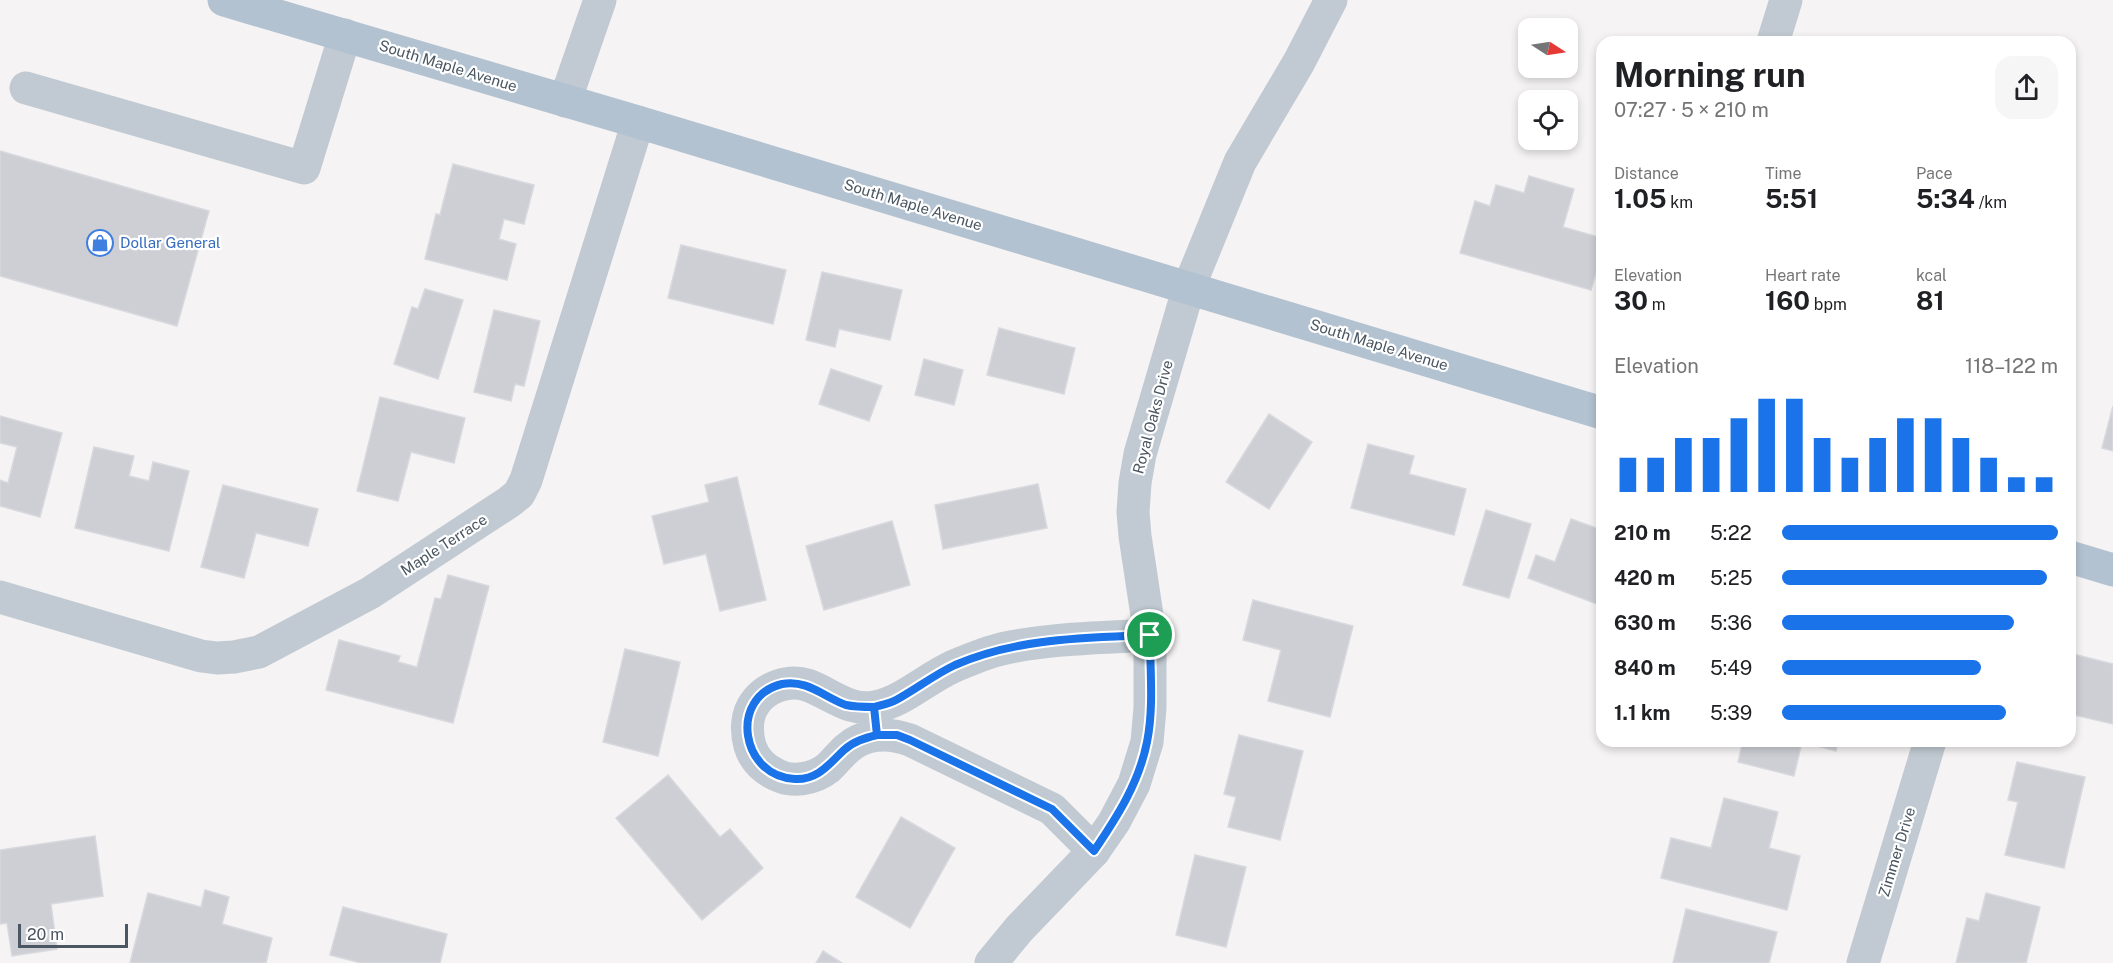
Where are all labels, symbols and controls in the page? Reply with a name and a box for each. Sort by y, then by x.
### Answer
north arrow [1518,18,1578,78]
map controls [1518,18,1578,150]
street label: South Maple Avenue [377,36,519,95]
text: Morning run [1614,56,1806,94]
button: share [1995,56,2058,119]
button: locate [1518,90,1578,150]
text: 07:27 · 5 × 210 m [1614,98,1769,122]
text: Distance [1614,164,1679,183]
text: Time [1765,164,1801,183]
text: Pace [1916,164,1953,183]
street label: South Maple Avenue [842,175,984,234]
text: 1.05 [1614,183,1666,214]
text: 5:51 [1765,183,1818,214]
text: 5:34 [1916,183,1975,214]
text: km [1666,193,1693,212]
text: /km [1975,193,2007,212]
shop icon: Dollar General [85,228,115,258]
place label: Dollar General [120,234,221,251]
text: Elevation [1614,266,1682,285]
text: Heart rate [1765,266,1841,285]
text: kcal [1916,266,1947,285]
text: 30 [1614,285,1648,316]
text: 160 [1765,285,1810,316]
text: 81 [1916,285,1945,316]
text: m [1648,295,1666,314]
text: bpm [1810,295,1847,314]
street label: South Maple Avenue [1308,315,1450,374]
text: Elevation [1614,354,1699,378]
text: 118–122 m [1965,354,2058,378]
street label: Royal Oaks Drive [1129,358,1176,476]
street label: Maple Terrace [397,510,490,579]
text: 210 m [1614,521,1671,545]
text: 5:22 [1710,521,1752,545]
text: 420 m [1614,566,1675,590]
text: 5:25 [1710,566,1752,590]
pin [1124,609,1175,660]
text: 630 m [1614,611,1676,635]
text: 5:36 [1710,611,1752,635]
icon: arrive [1133,618,1166,651]
text: 840 m [1614,656,1676,680]
text: 5:49 [1710,656,1752,680]
text: 1.1 km [1614,701,1671,725]
text: 5:39 [1710,701,1752,725]
street label: Zimmer Drive [1875,805,1918,899]
scale bar [18,921,128,948]
text: 20 m [27,925,64,944]

